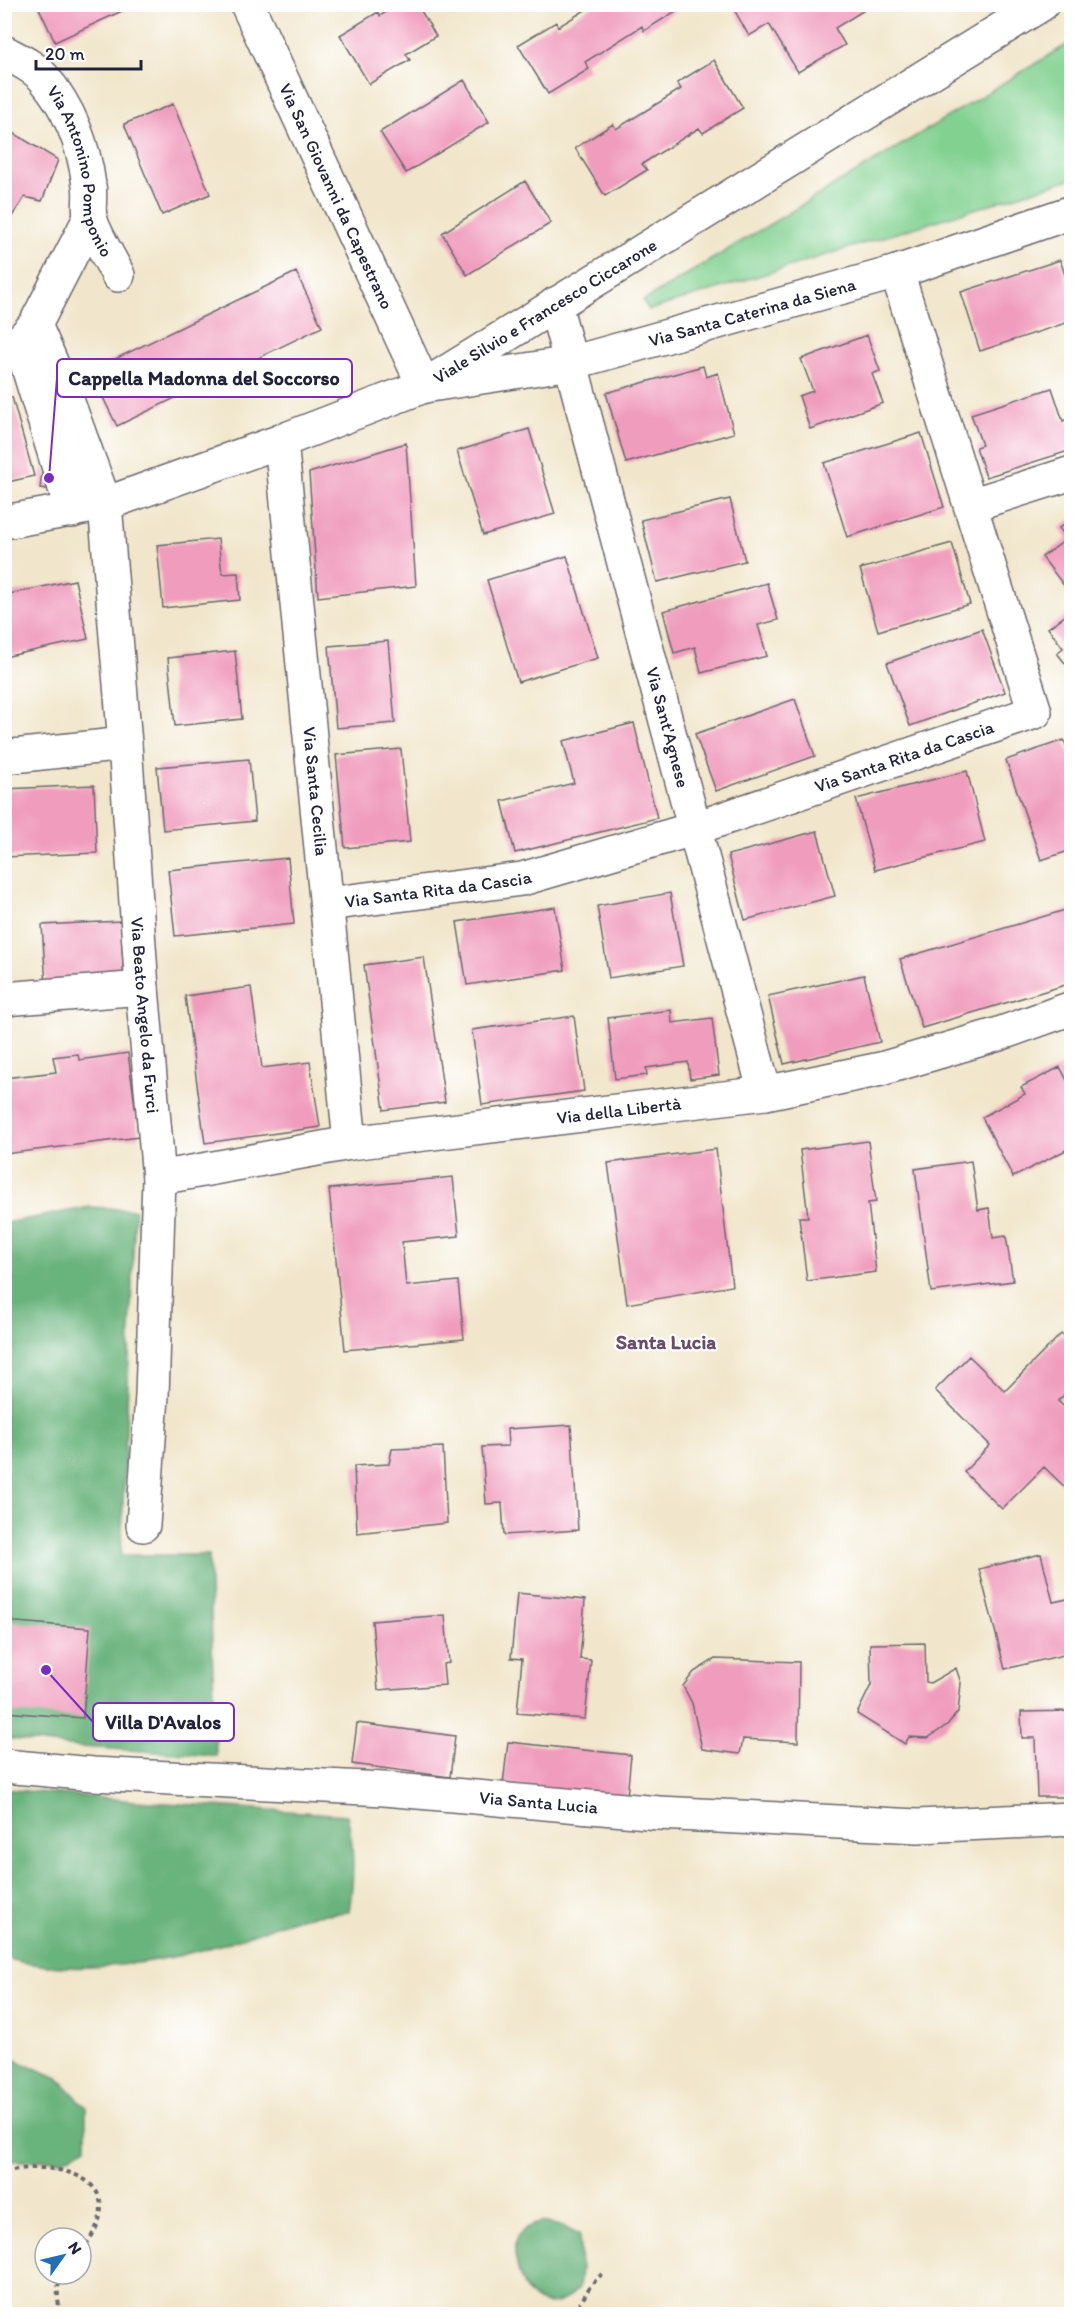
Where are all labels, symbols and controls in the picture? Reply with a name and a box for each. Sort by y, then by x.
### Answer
scale bar [36,33,141,71]
text: 20 m [45,43,85,65]
street label: Via San Giovanni da Capestrano [274,80,398,313]
street label: Via Antonino Pomponio [42,81,117,261]
street label: Viale Silvio e Francesco Ciccarone [429,234,661,389]
street label: Via Santa Caterina da Siena [646,273,859,352]
callout: Cappella Madonna del Soccorso [57,359,352,397]
text: Cappella Madonna del Soccorso [68,366,340,391]
street label: Via Sant'Agnese [641,665,694,790]
street label: Via Santa Rita da Cascia [812,716,997,798]
street label: Via Santa Cecilia [298,726,333,857]
street label: Via Santa Rita da Cascia [343,866,535,913]
street label: Via Beato Angelo da Furci [126,916,164,1114]
street label: Via della Libertà [555,1092,683,1129]
district label: Santa Lucia [616,1330,716,1354]
callout: Villa D'Avalos [93,1703,234,1741]
text: Villa D'Avalos [105,1710,221,1734]
street label: Via Santa Lucia [478,1786,600,1819]
north arrow [33,2226,93,2286]
text: N [64,2238,86,2258]

